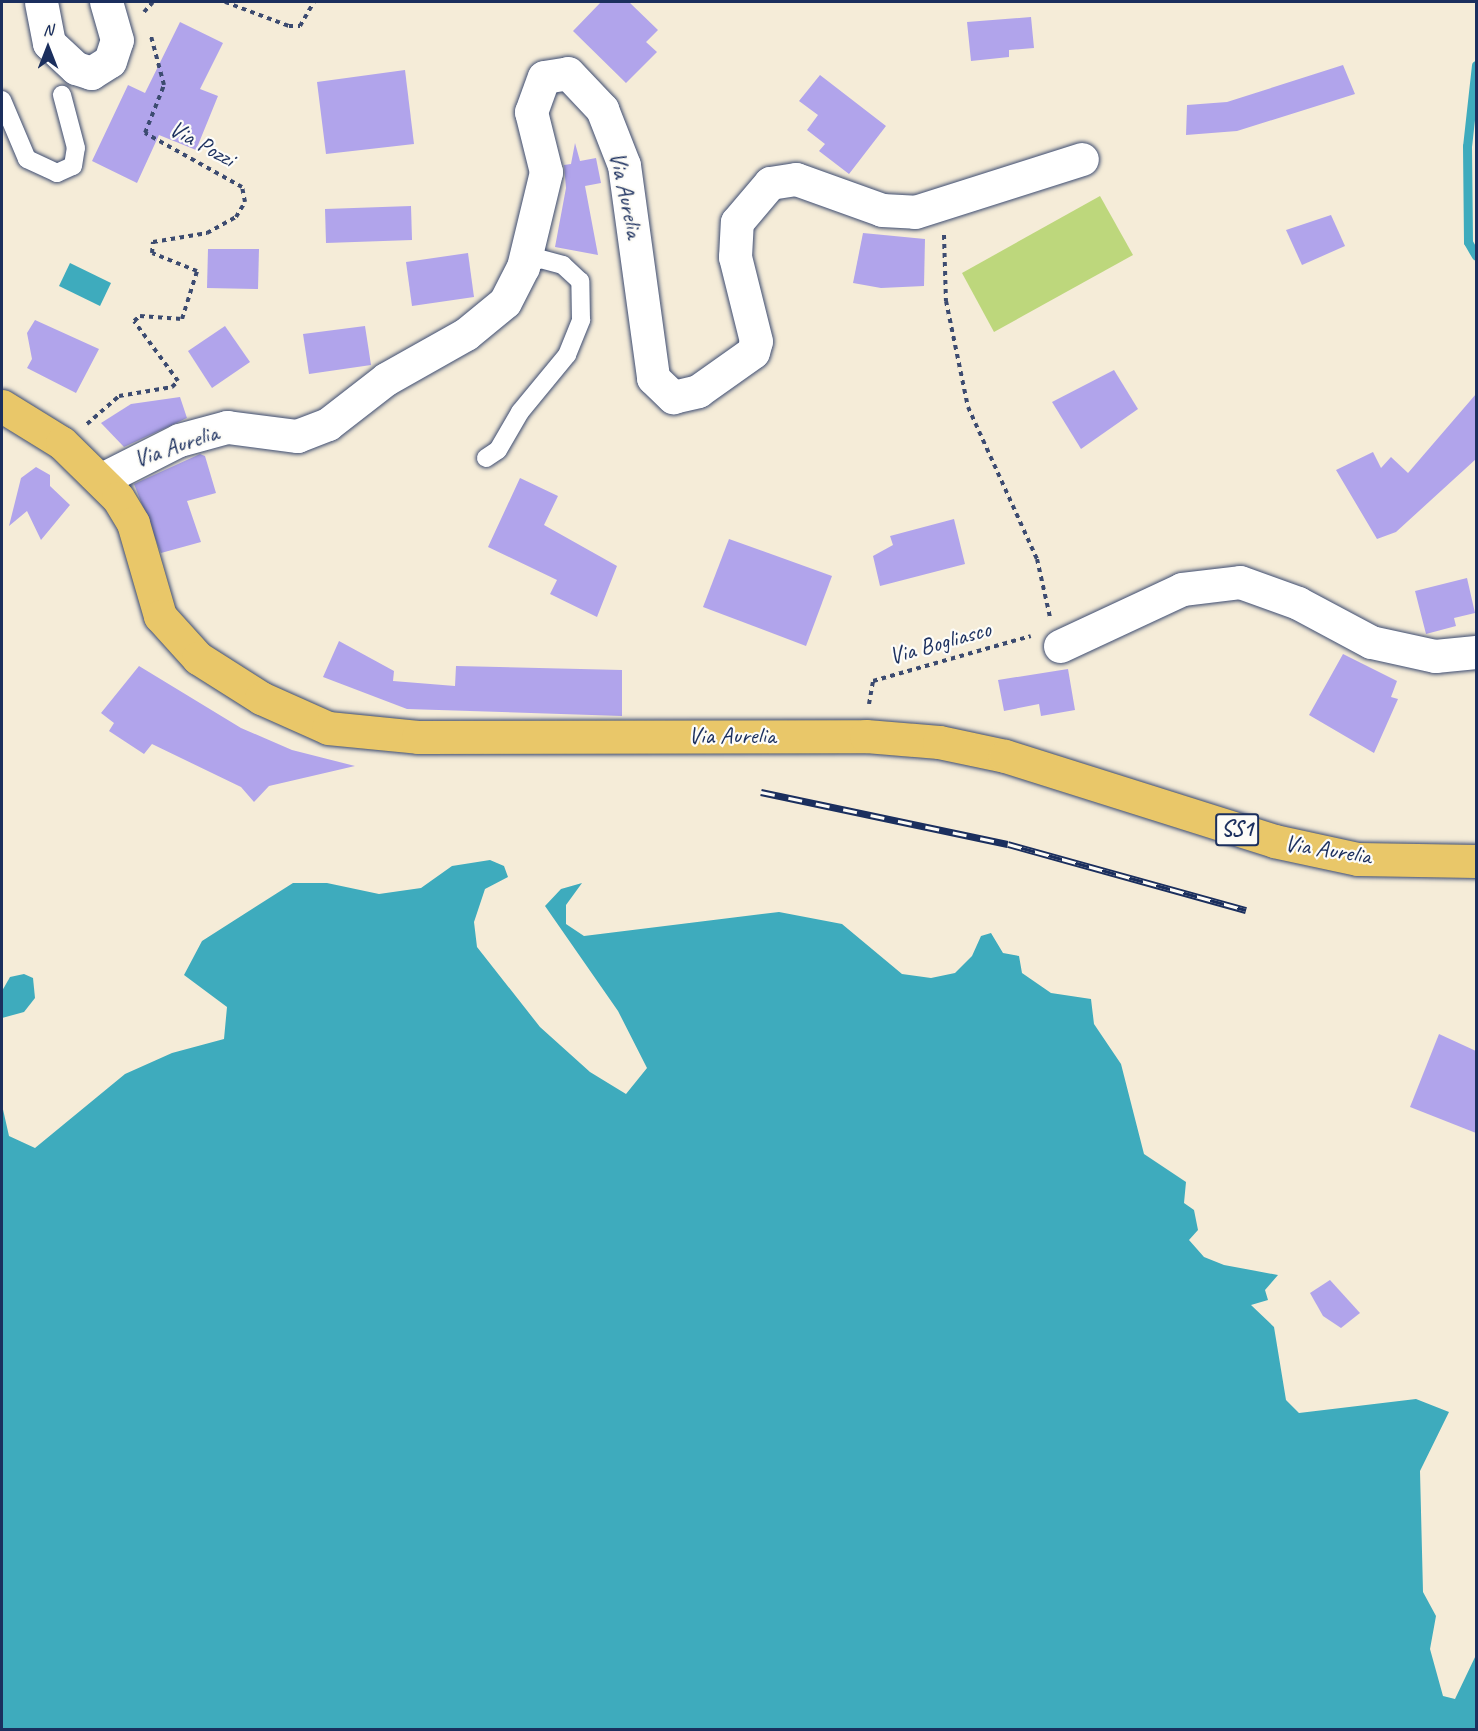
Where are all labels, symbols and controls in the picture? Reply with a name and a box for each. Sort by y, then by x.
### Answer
north arrow [18,18,78,78]
text: N [43,20,53,40]
street label: Via Pozzi [164,114,240,174]
street label: Via Aurelia [603,149,649,241]
street label: Via Aurelia [130,418,222,474]
street label: Via Bogliasco [886,615,994,671]
street label: Via Aurelia [688,722,776,750]
road number: SS1 [1214,811,1260,849]
street label: Via Aurelia [1282,829,1374,871]

